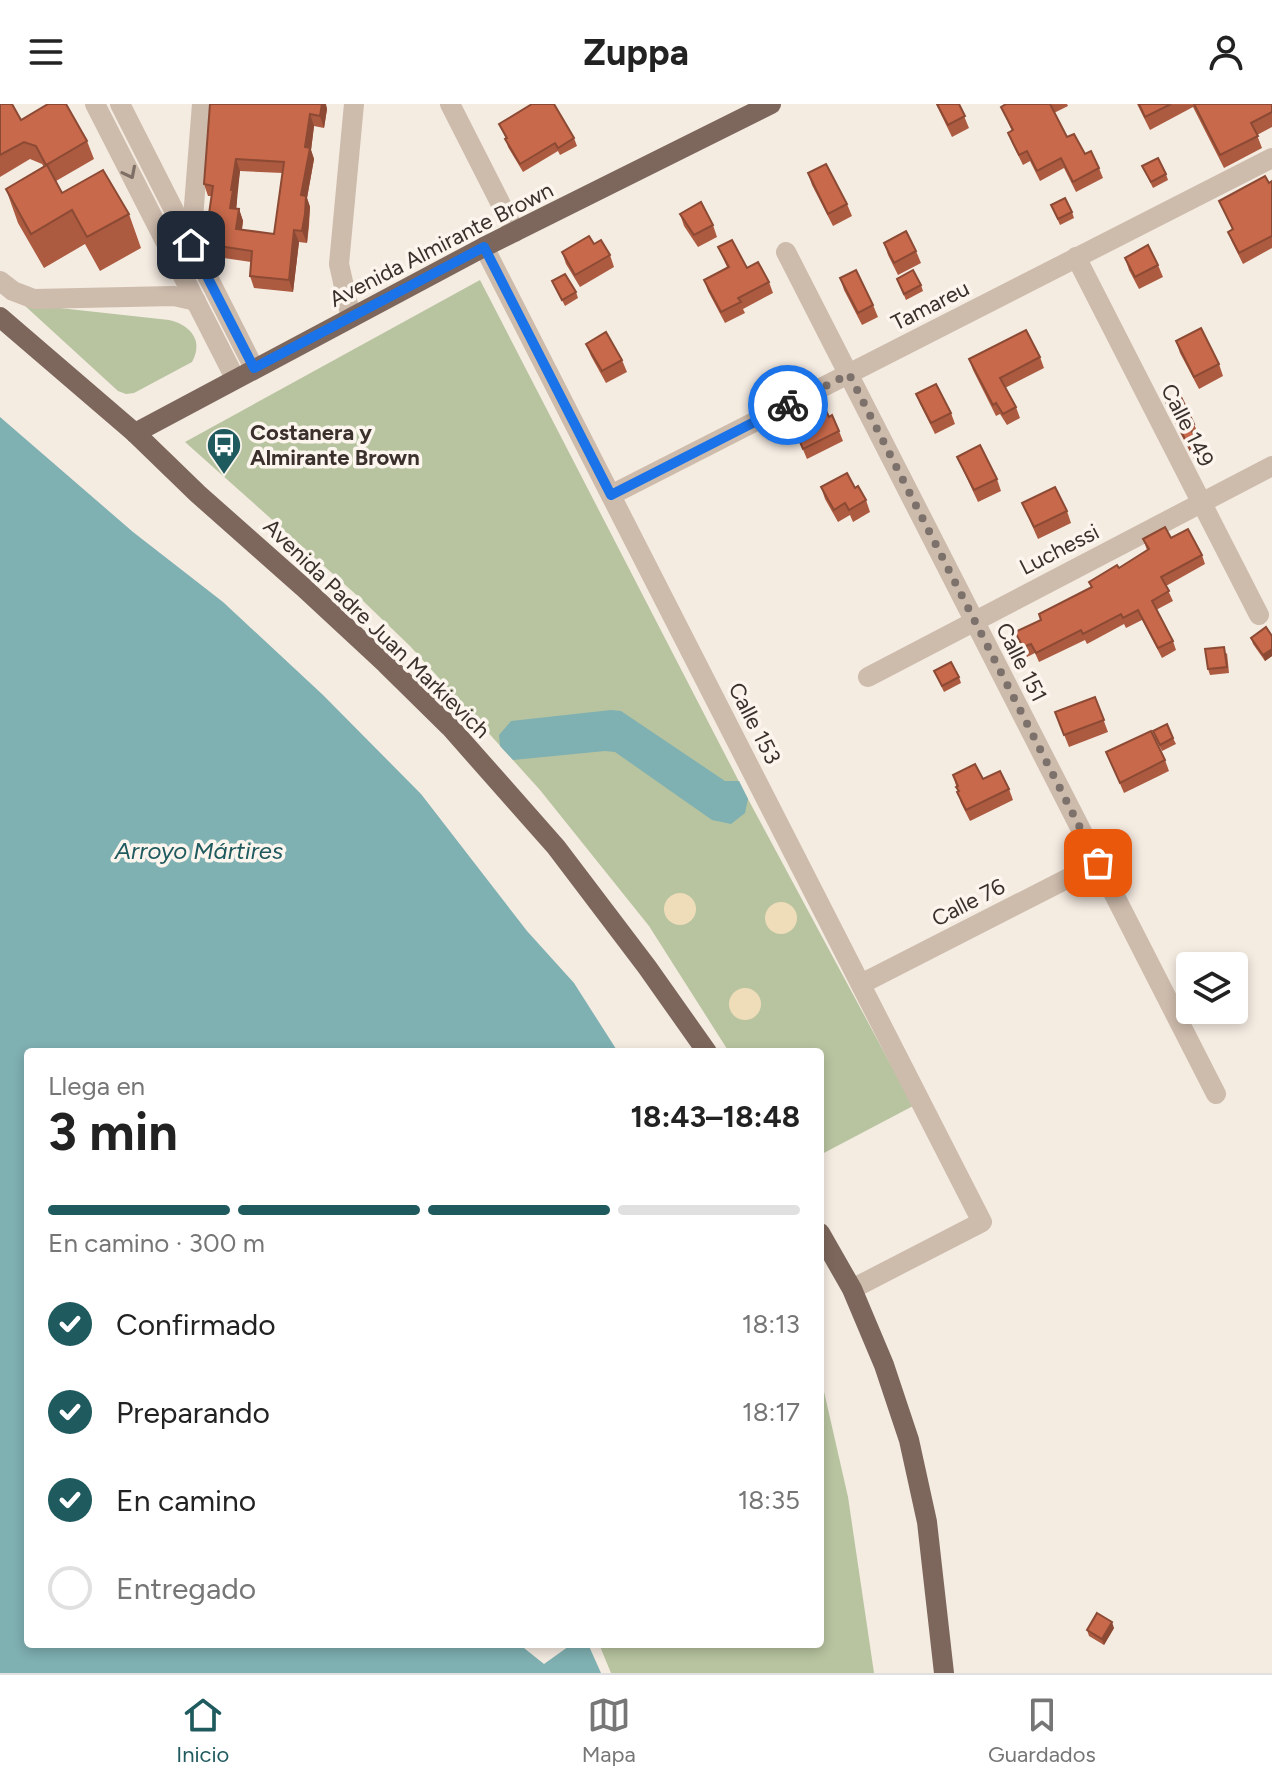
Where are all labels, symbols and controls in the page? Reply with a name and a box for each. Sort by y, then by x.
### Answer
icon: menu [24,30,68,74]
icon: person [1204,30,1248,74]
text: Zuppa [583,31,689,74]
one-way arrow [121,165,136,180]
street label: Avenida Almirante Brown [325,176,558,313]
pin [157,211,225,279]
icon: home [169,223,213,267]
street label: Tamareu [887,274,974,336]
courier [748,365,828,445]
street label: Calle 149 [1155,379,1220,471]
icon: bike [766,383,810,427]
place label: Costanera y Almirante Brown [250,419,420,471]
bus stop icon: Costanera y Almirante Brown [205,426,243,476]
street label: Avenida Padre Juan Markievich [258,513,495,744]
street label: Luchessi [1015,518,1103,581]
street label: Calle 151 [990,618,1053,706]
street label: Calle 153 [723,678,787,769]
pin [1064,829,1132,897]
water label: Arroyo Mártires [114,836,283,865]
icon: bag [1076,841,1120,885]
street label: Calle 76 [927,873,1009,932]
map controls [1176,952,1248,1024]
button: layers [1176,952,1248,1024]
text: Llega en [48,1070,145,1102]
text: 18:43–18:48 [630,1098,800,1135]
text: 3 min [48,1101,178,1163]
text: En camino · 300 m [48,1227,265,1259]
icon: check [48,1302,92,1346]
text: Confirmado [116,1306,276,1343]
text: 18:13 [742,1308,800,1340]
icon: check [48,1390,92,1434]
text: Preparando [116,1394,270,1431]
text: 18:17 [742,1396,800,1428]
icon: check [48,1478,92,1522]
text: En camino [116,1482,256,1519]
text: 18:35 [738,1484,800,1516]
text: Entregado [116,1570,256,1607]
tab: Inicio [176,1693,229,1768]
tab: Mapa [582,1693,636,1768]
tab: Guardados [988,1693,1096,1768]

